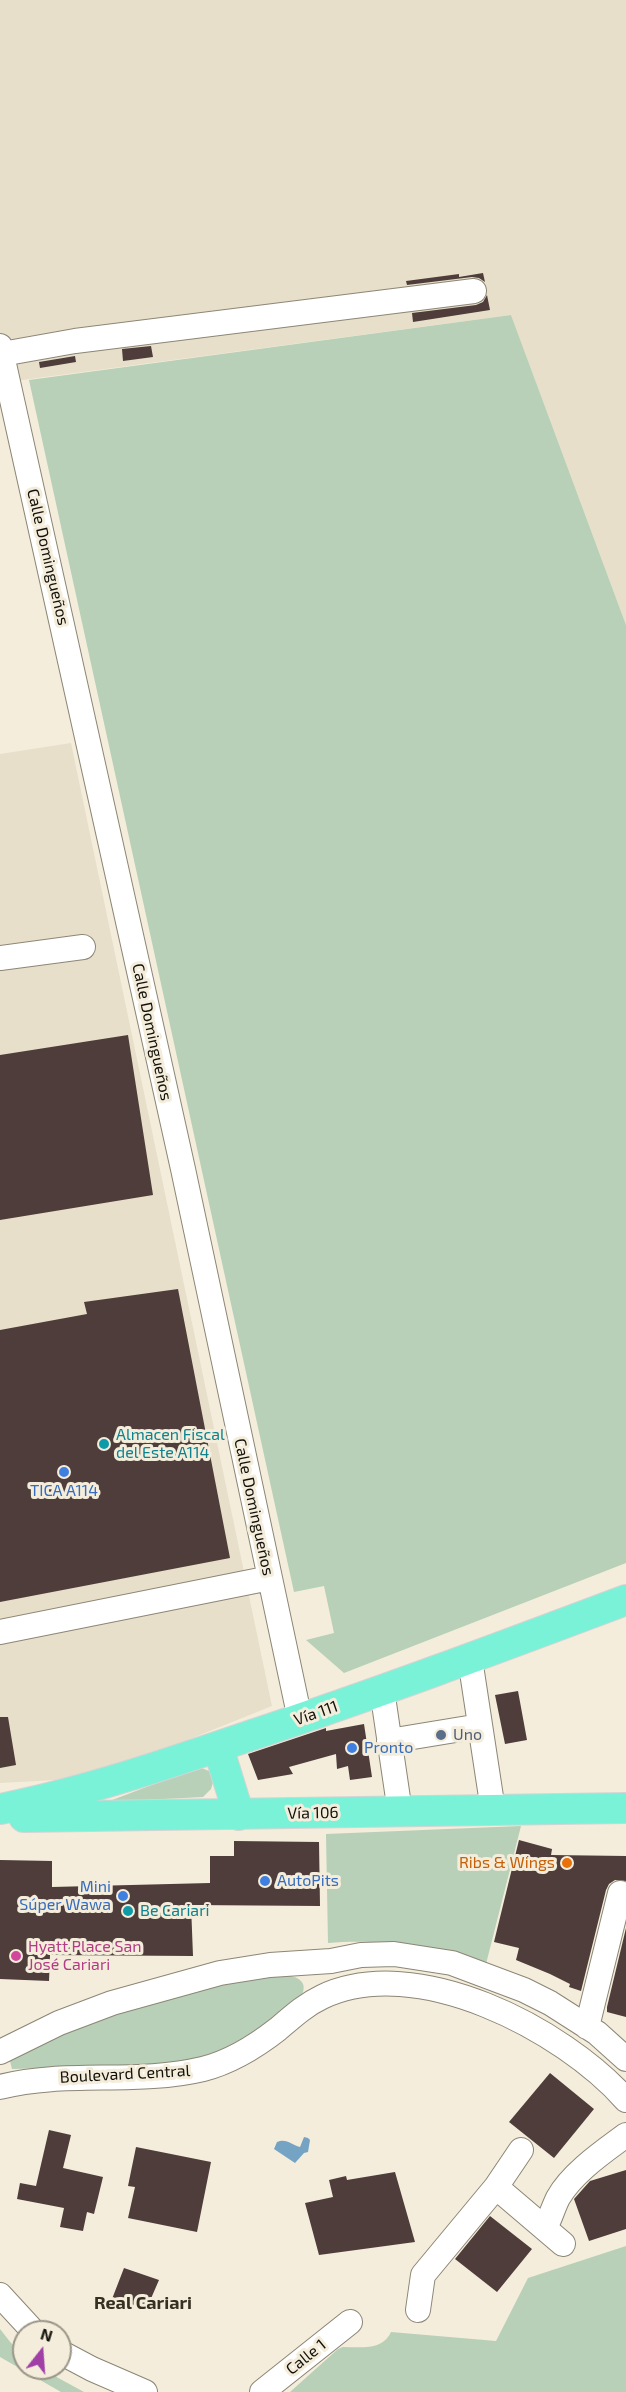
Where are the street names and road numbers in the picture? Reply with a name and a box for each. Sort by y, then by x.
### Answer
street label: Calle Domingueños [23,487,73,627]
street label: Calle Domingueños [128,962,176,1102]
street label: Calle Domingueños [230,1437,278,1577]
street label: Vía 111 [292,1697,340,1729]
street label: Vía 106 [287,1803,339,1823]
street label: Boulevard Central [59,2061,191,2087]
street label: Calle 1 [282,2335,330,2379]

